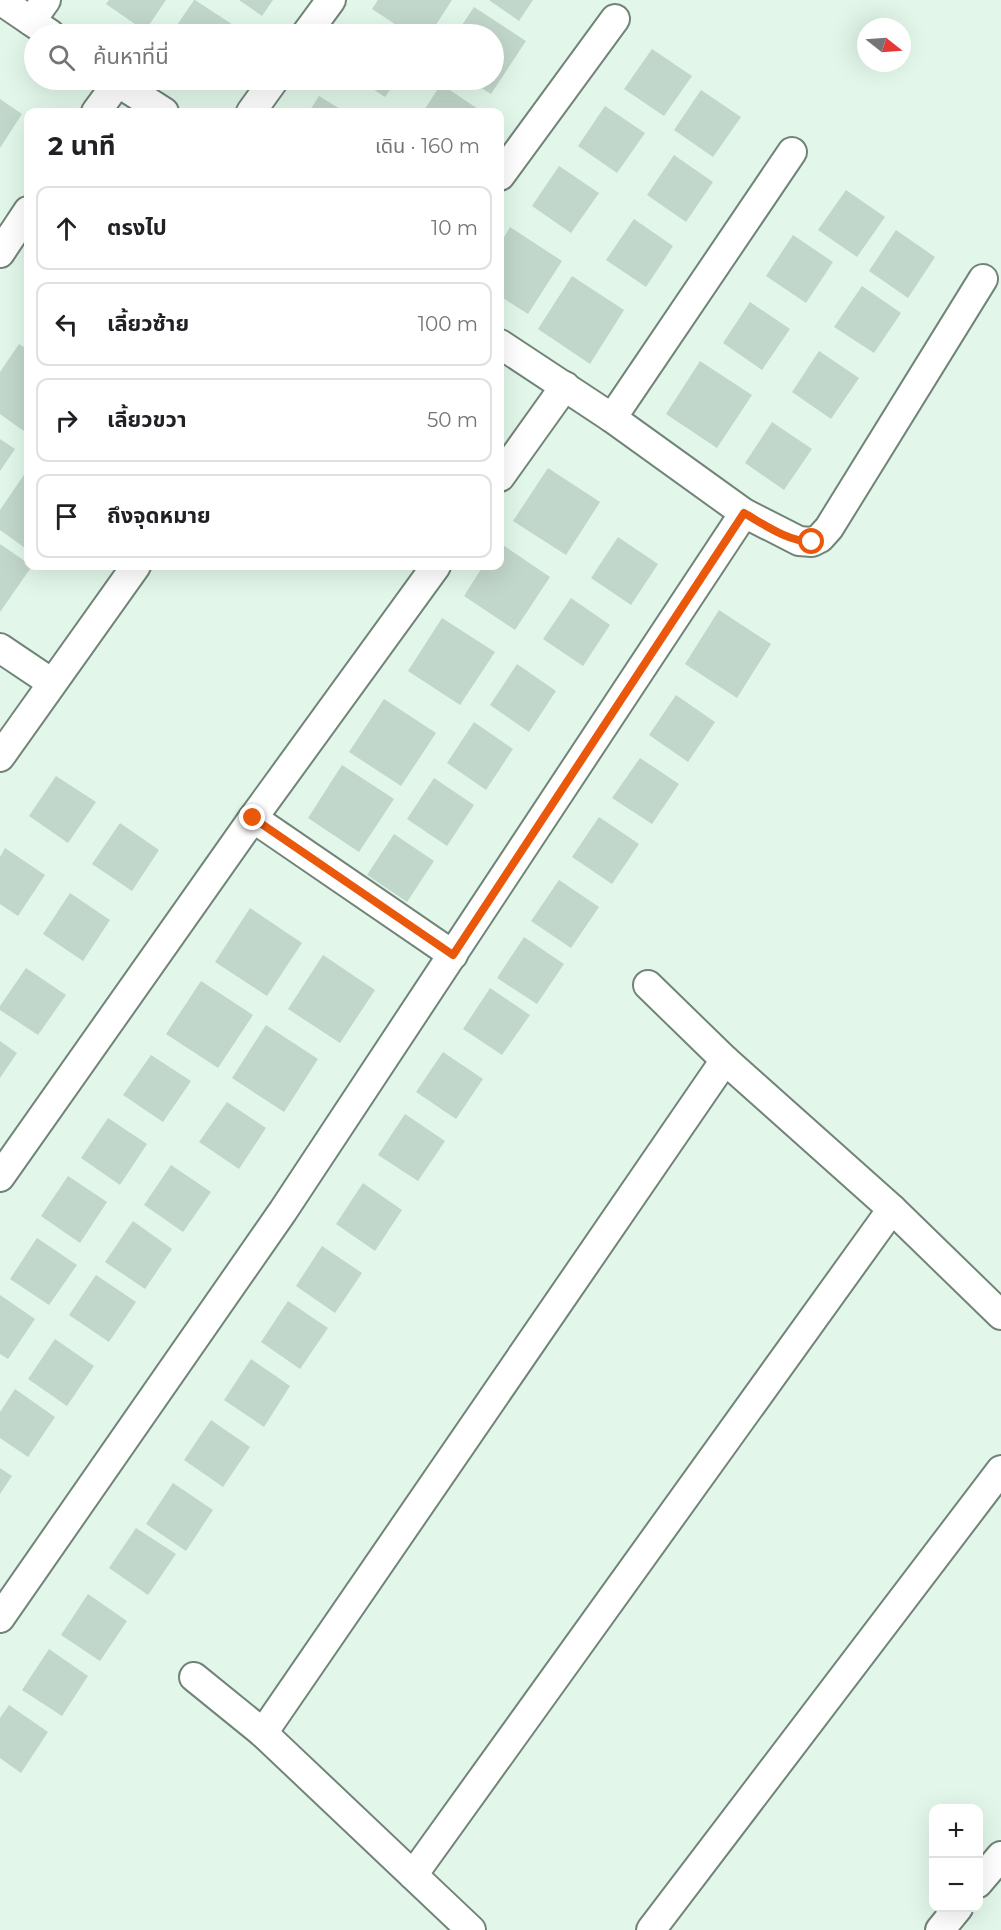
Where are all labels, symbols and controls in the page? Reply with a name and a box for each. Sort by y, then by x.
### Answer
north arrow [857,18,911,72]
search box [24,24,504,90]
icon: search [45,41,78,74]
text: ค้นหาที่นี่ [93,43,169,70]
text: 2 นาที [48,130,116,162]
text: เดิน · 160 m [375,134,480,158]
icon: ahead [50,212,83,245]
text: ตรงไป [107,214,167,241]
text: 10 m [431,216,478,240]
icon: left [50,308,83,341]
text: เลี้ยวซ้าย [107,310,189,337]
text: 100 m [418,312,478,336]
icon: right [50,404,83,437]
text: เลี้ยวขวา [107,406,187,433]
text: 50 m [427,408,478,432]
icon: arrive [50,500,83,533]
text: ถึงจุดหมาย [107,502,211,529]
route start [798,528,824,554]
route end [239,804,265,830]
map controls [929,1804,983,1912]
button: + [929,1804,983,1858]
button: − [929,1858,983,1912]

